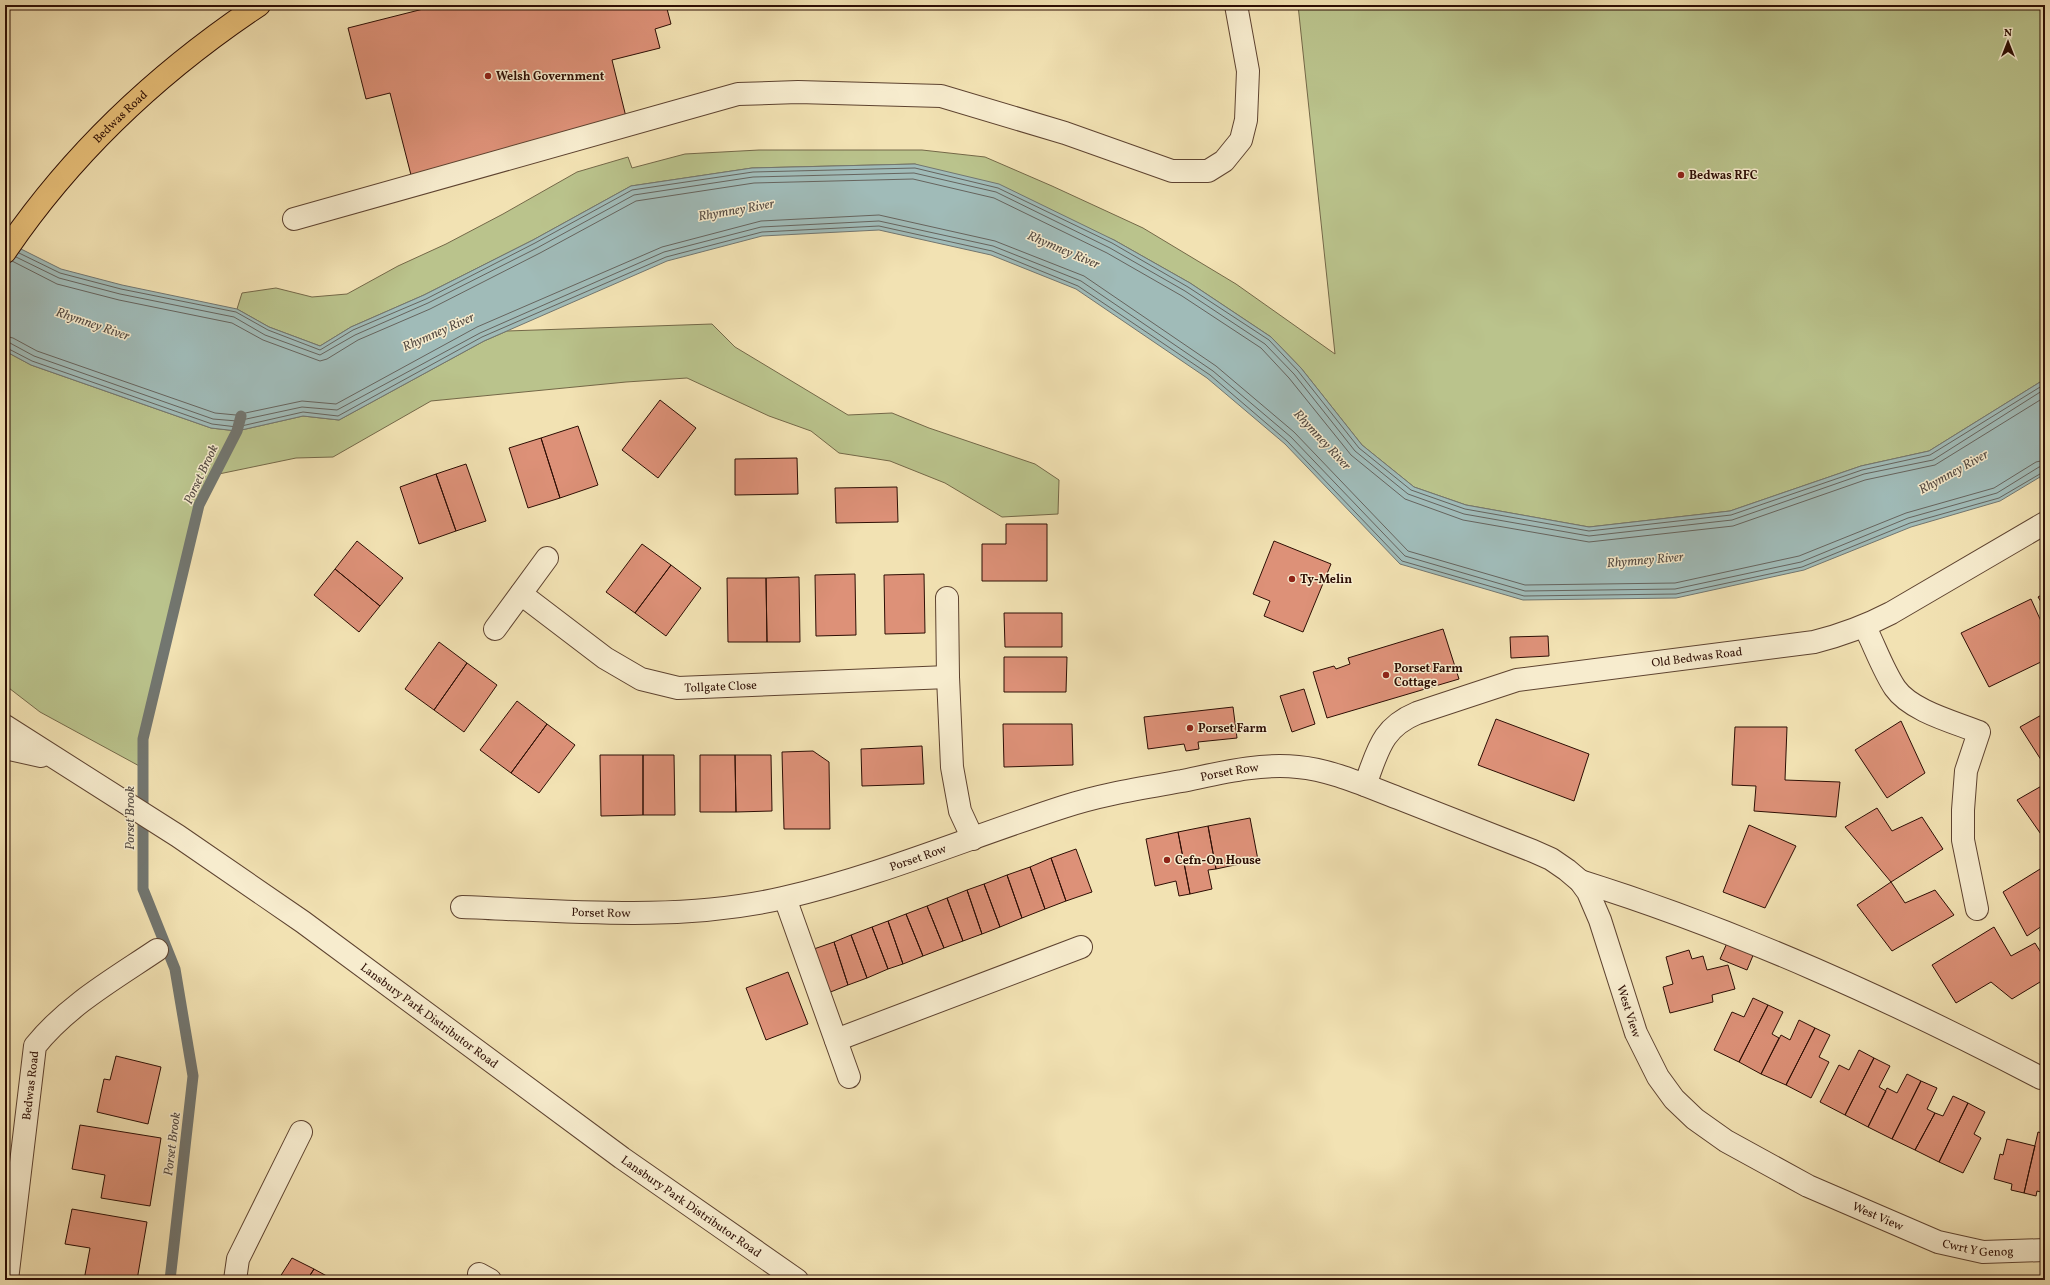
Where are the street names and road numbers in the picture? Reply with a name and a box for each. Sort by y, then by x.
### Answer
street label: Bedwas Road [90,87,152,147]
street label: Old Bedwas Road [1650,644,1743,672]
street label: Tollgate Close [684,678,757,697]
street label: Porset Row [1199,760,1260,786]
street label: Porset Row [888,841,949,876]
street label: Porset Row [571,905,631,922]
street label: Lansbury Park Distributor Road [357,960,501,1073]
street label: West View [1612,983,1644,1041]
street label: Bedwas Road [19,1050,43,1121]
street label: Lansbury Park Distributor Road [617,1153,764,1262]
street label: West View [1849,1199,1906,1235]
street label: Cwrt Y Genog [1941,1236,2014,1261]

